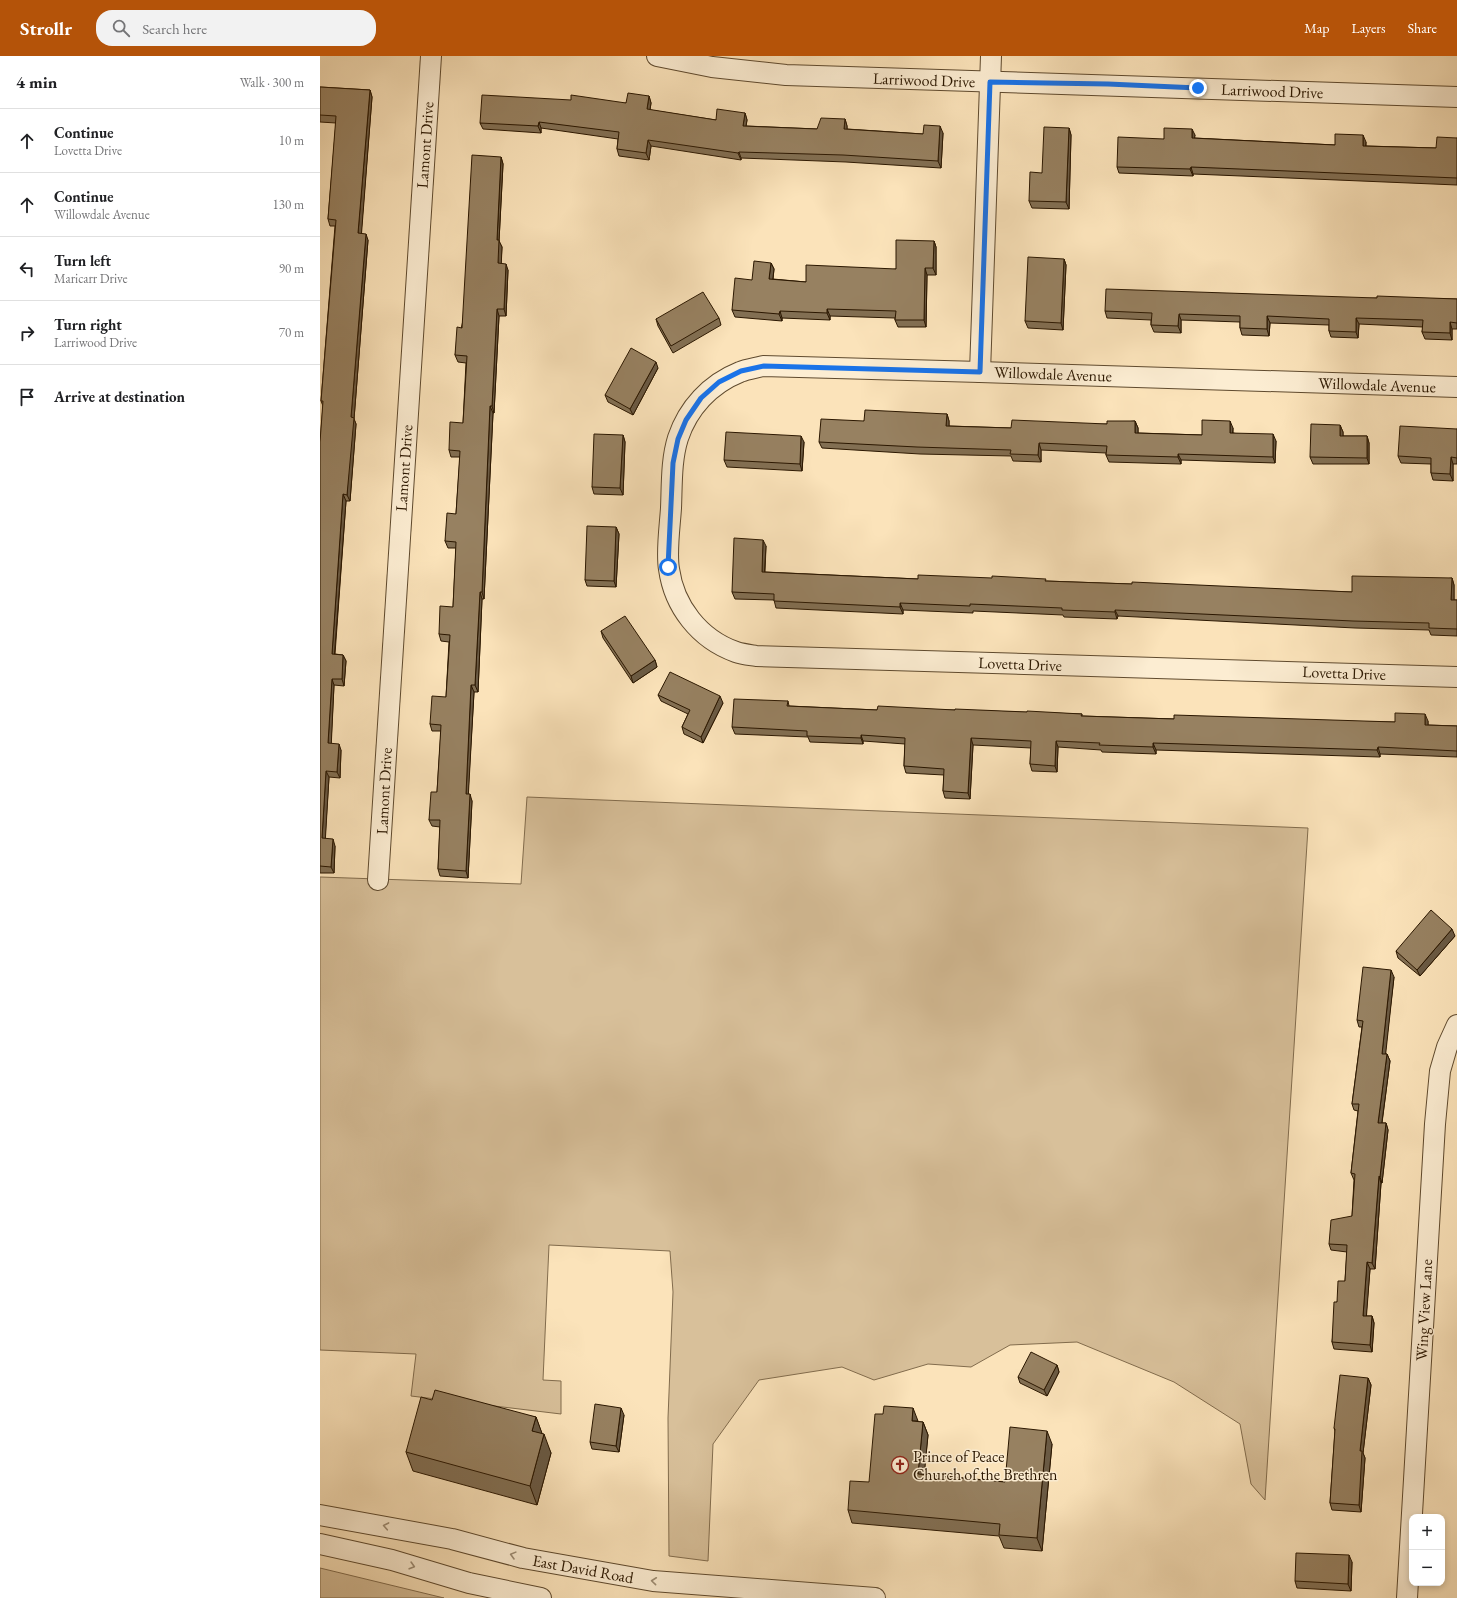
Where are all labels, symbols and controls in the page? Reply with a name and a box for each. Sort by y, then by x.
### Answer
search box [96,10,376,46]
text: Strollr [20,16,72,41]
icon: search [110,17,132,39]
text: Search here [142,19,207,38]
text: Map [1304,19,1329,37]
text: Layers [1351,19,1386,37]
text: Share [1408,19,1437,37]
street label: Larriwood Drive [873,68,975,92]
text: 4 min [16,71,57,93]
text: Walk · 300 m [240,74,304,91]
route end [1189,79,1207,97]
street label: Larriwood Drive [1221,79,1323,103]
street label: Lamont Drive [411,101,439,189]
text: Continue [54,123,114,142]
icon: ahead [16,130,38,152]
text: 10 m [279,132,304,149]
text: Lovetta Drive [54,142,122,159]
text: Continue [54,187,114,206]
icon: ahead [16,194,38,216]
text: 130 m [273,196,304,213]
text: Willowdale Avenue [54,206,150,223]
text: Turn left [54,251,111,270]
icon: left [16,258,38,280]
text: 90 m [279,260,304,277]
text: Maricarr Drive [54,270,128,287]
text: Turn right [54,315,122,334]
icon: right [16,322,38,344]
text: 70 m [279,324,304,341]
text: Larriwood Drive [54,334,137,351]
street label: Willowdale Avenue [994,361,1112,387]
street label: Willowdale Avenue [1318,372,1436,398]
icon: arrive [16,386,38,408]
text: Arrive at destination [54,387,185,406]
street label: Lamont Drive [390,424,418,512]
route start [659,558,677,576]
street label: Lovetta Drive [978,652,1062,676]
street label: Lovetta Drive [1302,661,1386,685]
street label: Lamont Drive [371,747,397,835]
street label: Wing View Lane [1411,1258,1437,1362]
place label: Prince of Peace Church of the Brethren [913,1446,1058,1485]
church icon: Prince of Peace Church of the Brethren [890,1455,910,1475]
map controls [1409,1514,1445,1586]
button: + [1409,1514,1445,1550]
one-way arrow [383,1522,389,1531]
street label: East David Road [531,1550,636,1588]
button: − [1409,1550,1445,1586]
one-way arrow [510,1552,516,1560]
one-way arrow [409,1561,416,1570]
one-way arrow [651,1577,657,1586]

